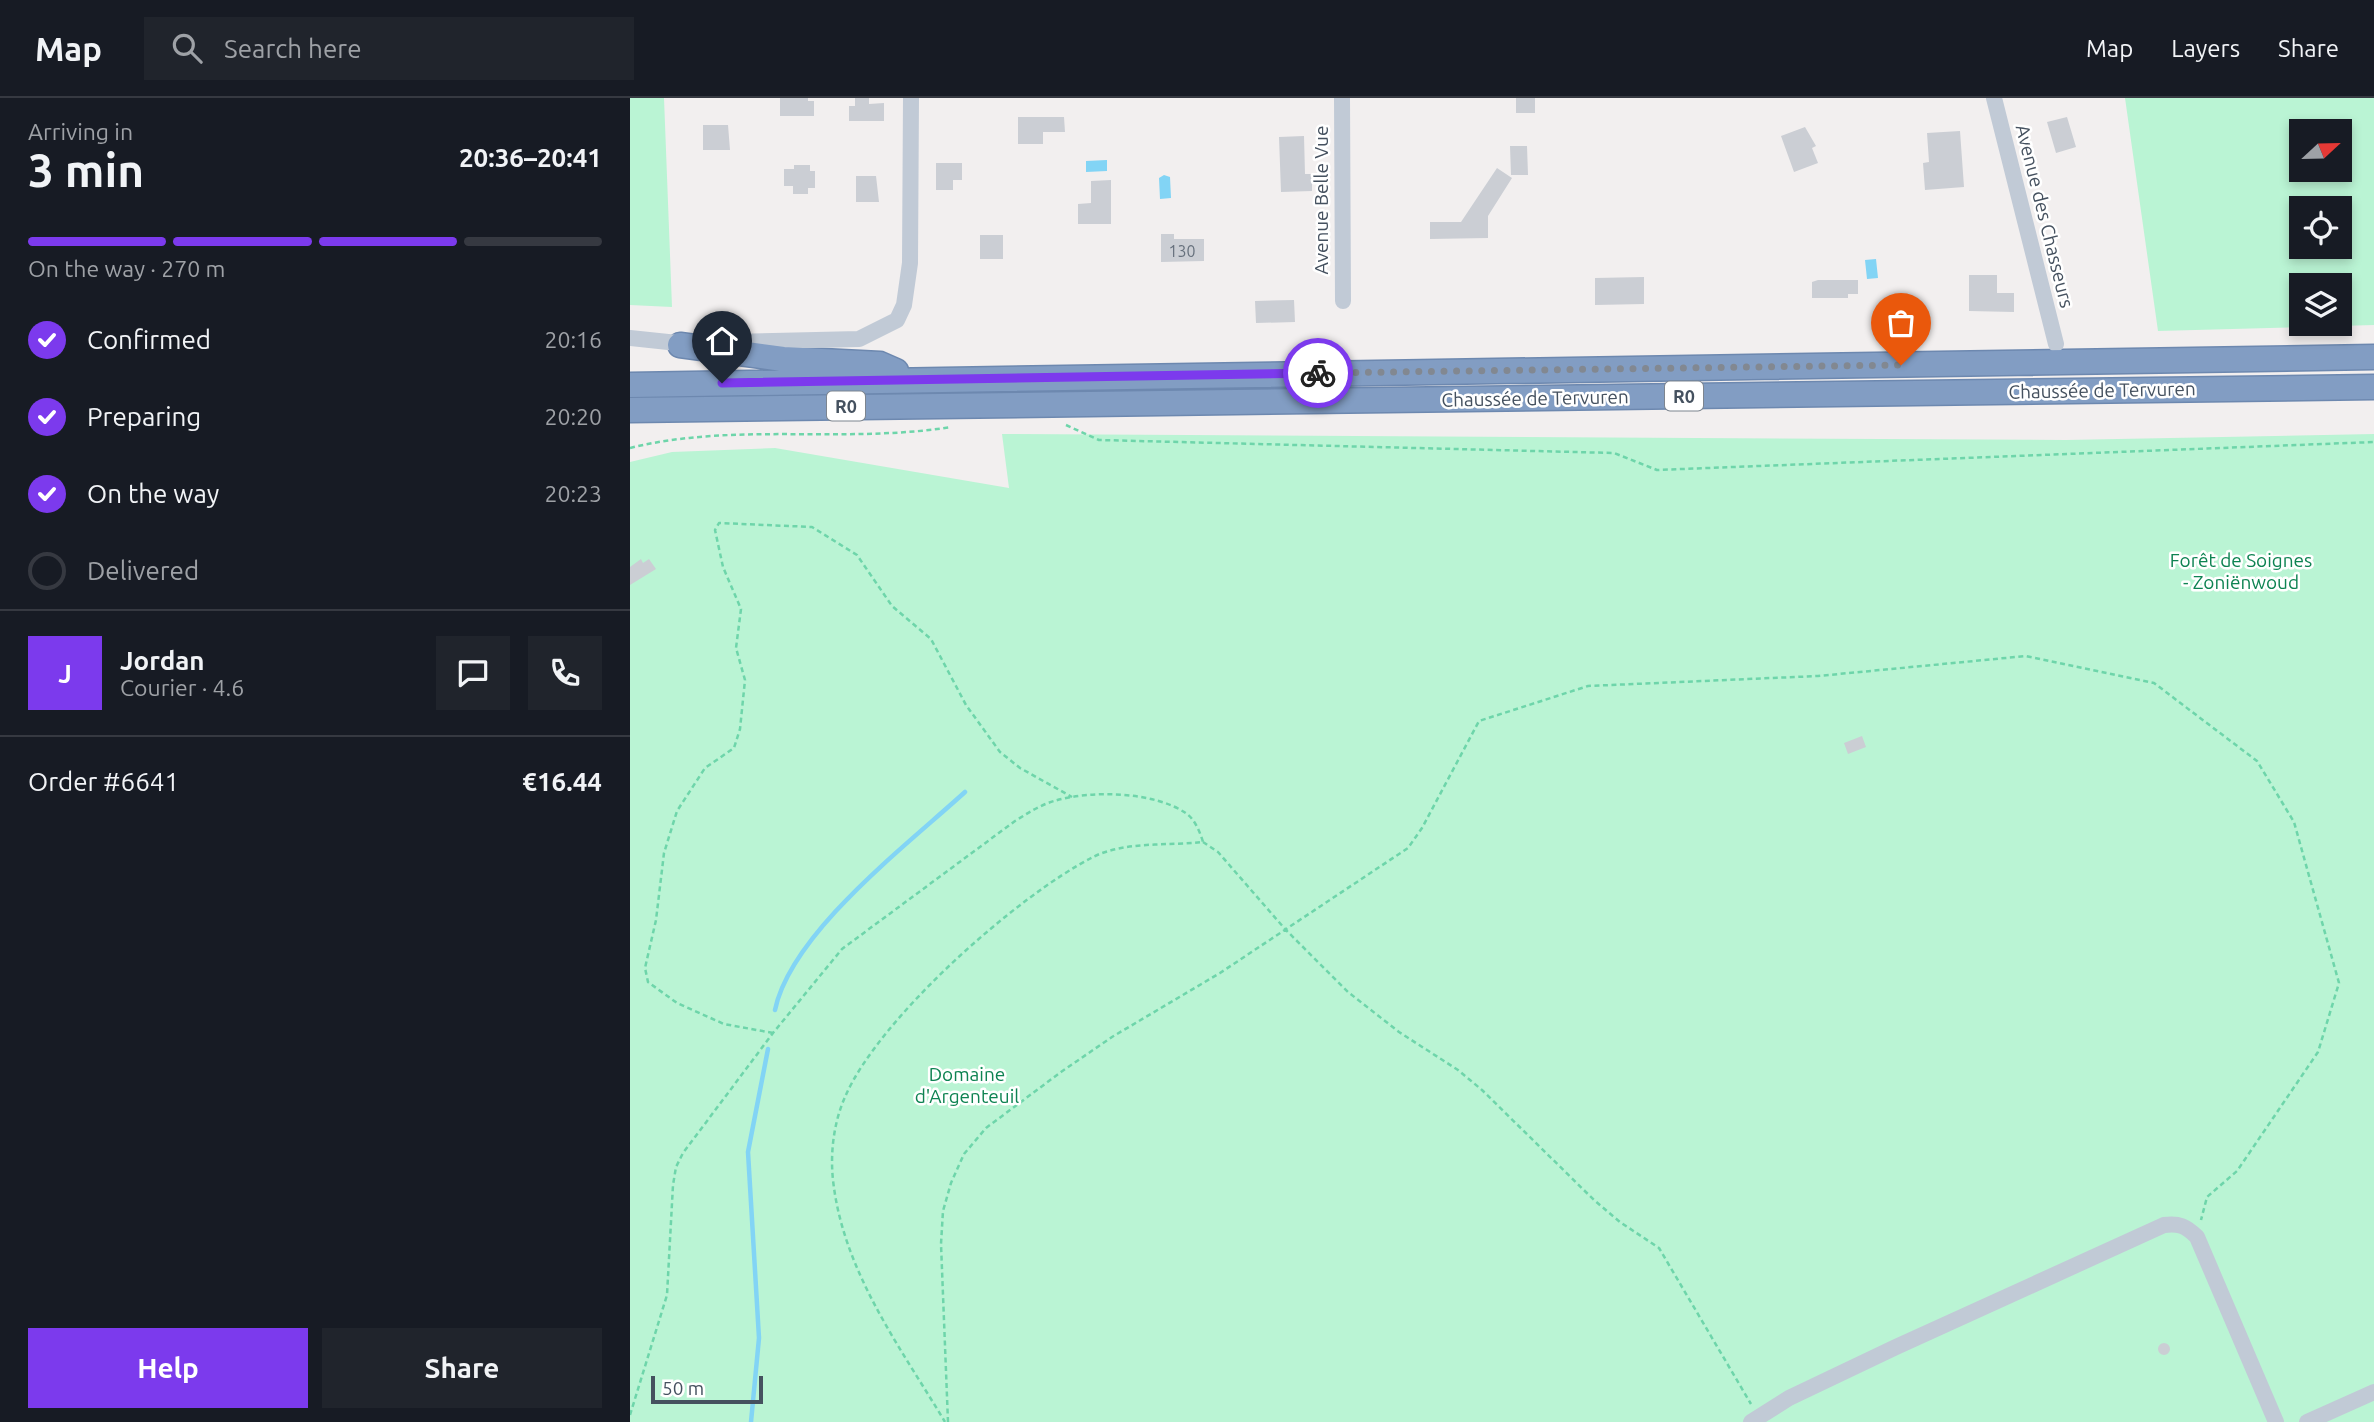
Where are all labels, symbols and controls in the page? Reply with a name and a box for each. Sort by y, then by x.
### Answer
search box [144,17,634,80]
icon: search [168,29,206,67]
text: Map [35,30,102,67]
text: Search here [224,34,362,63]
text: Map [2086,35,2133,62]
text: Layers [2171,35,2240,62]
text: Share [2278,35,2339,62]
text: Arriving in [28,119,133,144]
north arrow [2289,119,2352,182]
map controls [2289,119,2352,336]
street label: Avenue des Chasseurs [2012,122,2078,310]
street label: Avenue Belle Vue [1310,126,1332,274]
text: 20:36–20:41 [459,143,602,172]
text: 3 min [28,144,144,196]
button: locate [2289,196,2352,259]
house number: 130 [1168,242,1196,260]
text: On the way · 270 m [28,256,225,281]
button: layers [2289,273,2352,336]
pin [1871,293,1931,365]
icon: bag [1882,304,1920,342]
pin [692,311,752,383]
icon: check [28,321,66,359]
icon: home [703,322,741,360]
text: Confirmed [87,325,211,354]
text: 20:16 [544,327,602,352]
courier [1283,338,1353,408]
icon: bike [1299,354,1337,392]
street label: Chaussée de Tervuren [2008,377,2196,403]
road number: R0 [1665,382,1703,410]
street label: Chaussée de Tervuren [1441,385,1629,411]
road number: R0 [827,392,865,420]
icon: check [28,398,66,436]
text: Preparing [87,402,201,431]
text: 20:20 [544,404,602,429]
icon: check [28,475,66,513]
text: On the way [87,479,219,508]
text: 20:23 [544,481,602,506]
park label: Forêt de Soignes - Zoniënwoud [2170,549,2312,593]
text: Delivered [87,556,199,585]
button: chat [436,636,510,710]
button: phone [528,636,602,710]
text: Jordan [120,646,205,675]
text: J [58,659,72,688]
text: Courier · 4.6 [120,675,244,700]
text: Order #6641 [28,767,179,796]
text: €16.44 [522,767,602,796]
park label: Domaine d'Argenteuil [915,1063,1019,1107]
button: Help [28,1328,308,1408]
button: Share [322,1328,602,1408]
scale bar [651,1373,763,1405]
text: 50 m [662,1377,704,1399]

